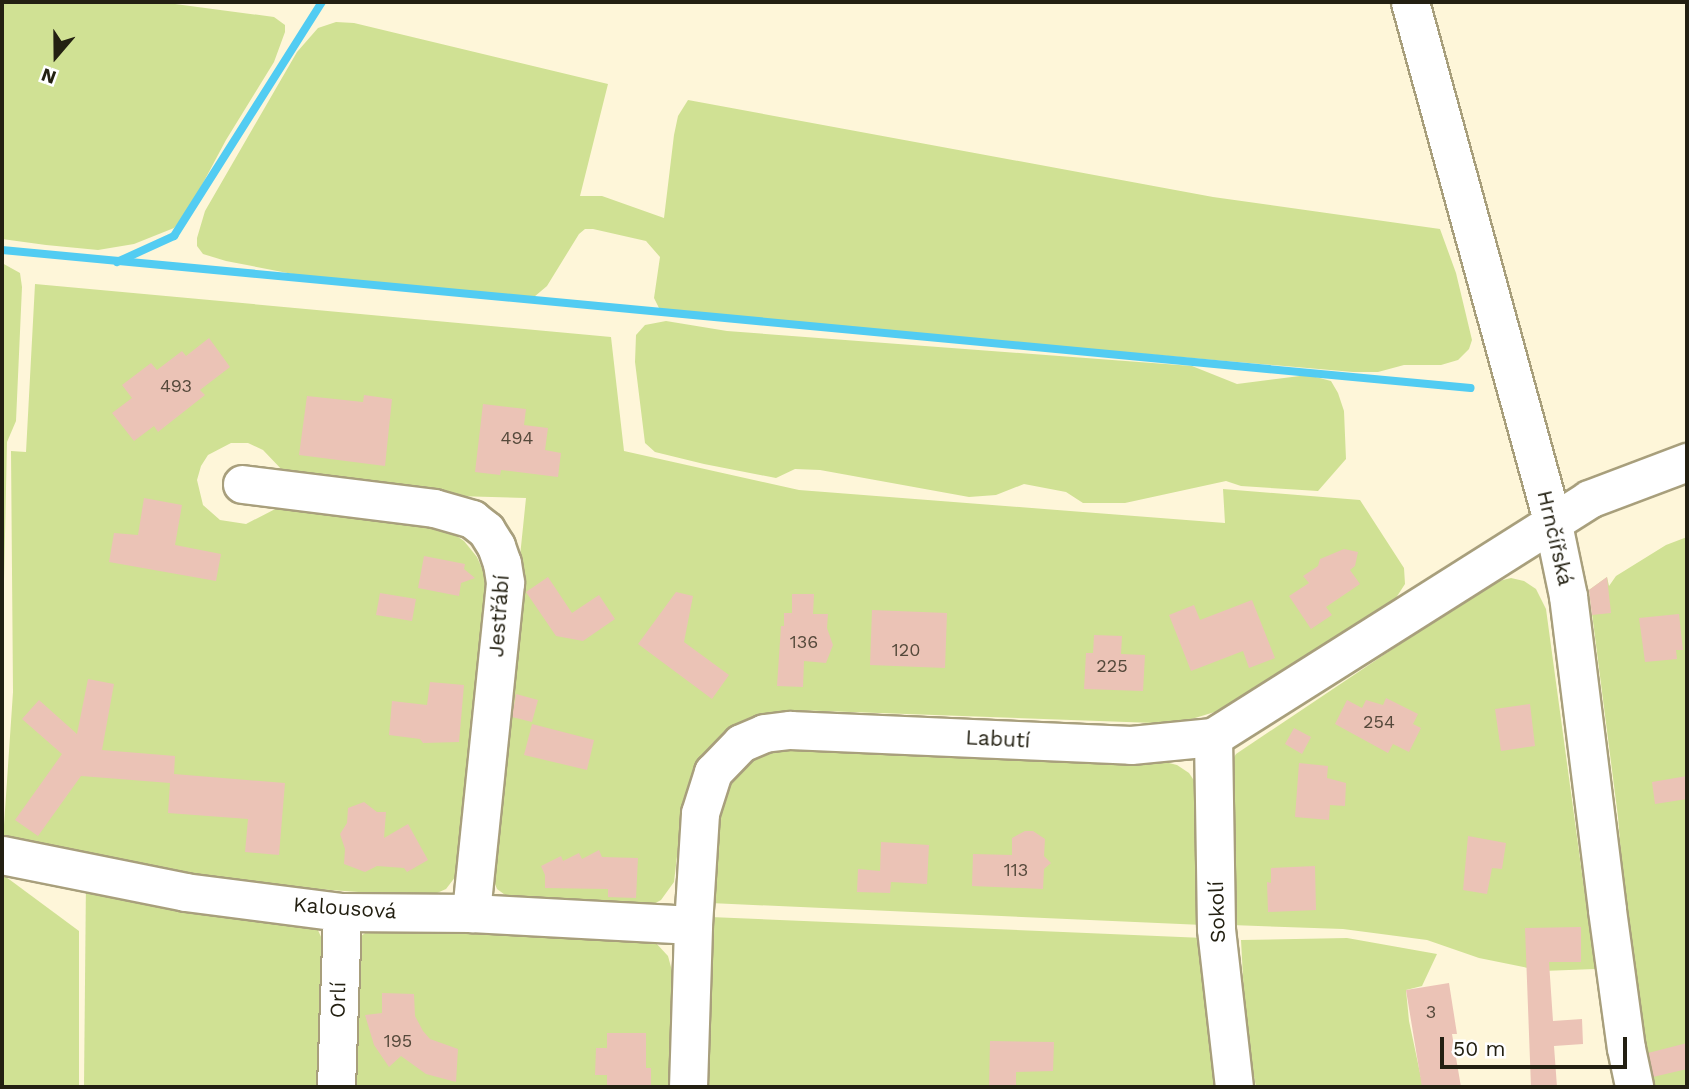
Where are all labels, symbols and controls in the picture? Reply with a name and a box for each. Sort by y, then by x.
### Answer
north arrow [21,21,91,91]
text: N [38,63,59,89]
house number: 493 [160,375,192,397]
house number: 494 [500,427,534,449]
street label: Hrnčířská [1532,488,1578,588]
street label: Jestřábí [484,574,514,658]
house number: 136 [790,631,818,653]
house number: 120 [892,639,920,661]
house number: 225 [1096,655,1128,677]
house number: 254 [1363,711,1395,733]
street label: Labutí [965,725,1031,753]
house number: 113 [1004,859,1028,881]
street label: Sokolí [1203,880,1231,944]
street label: Kalousová [292,892,398,924]
street label: Orlí [325,982,351,1018]
house number: 3 [1426,1001,1436,1023]
scale bar [1444,1023,1631,1066]
house number: 195 [384,1030,412,1052]
text: 50 m [1453,1036,1505,1061]

